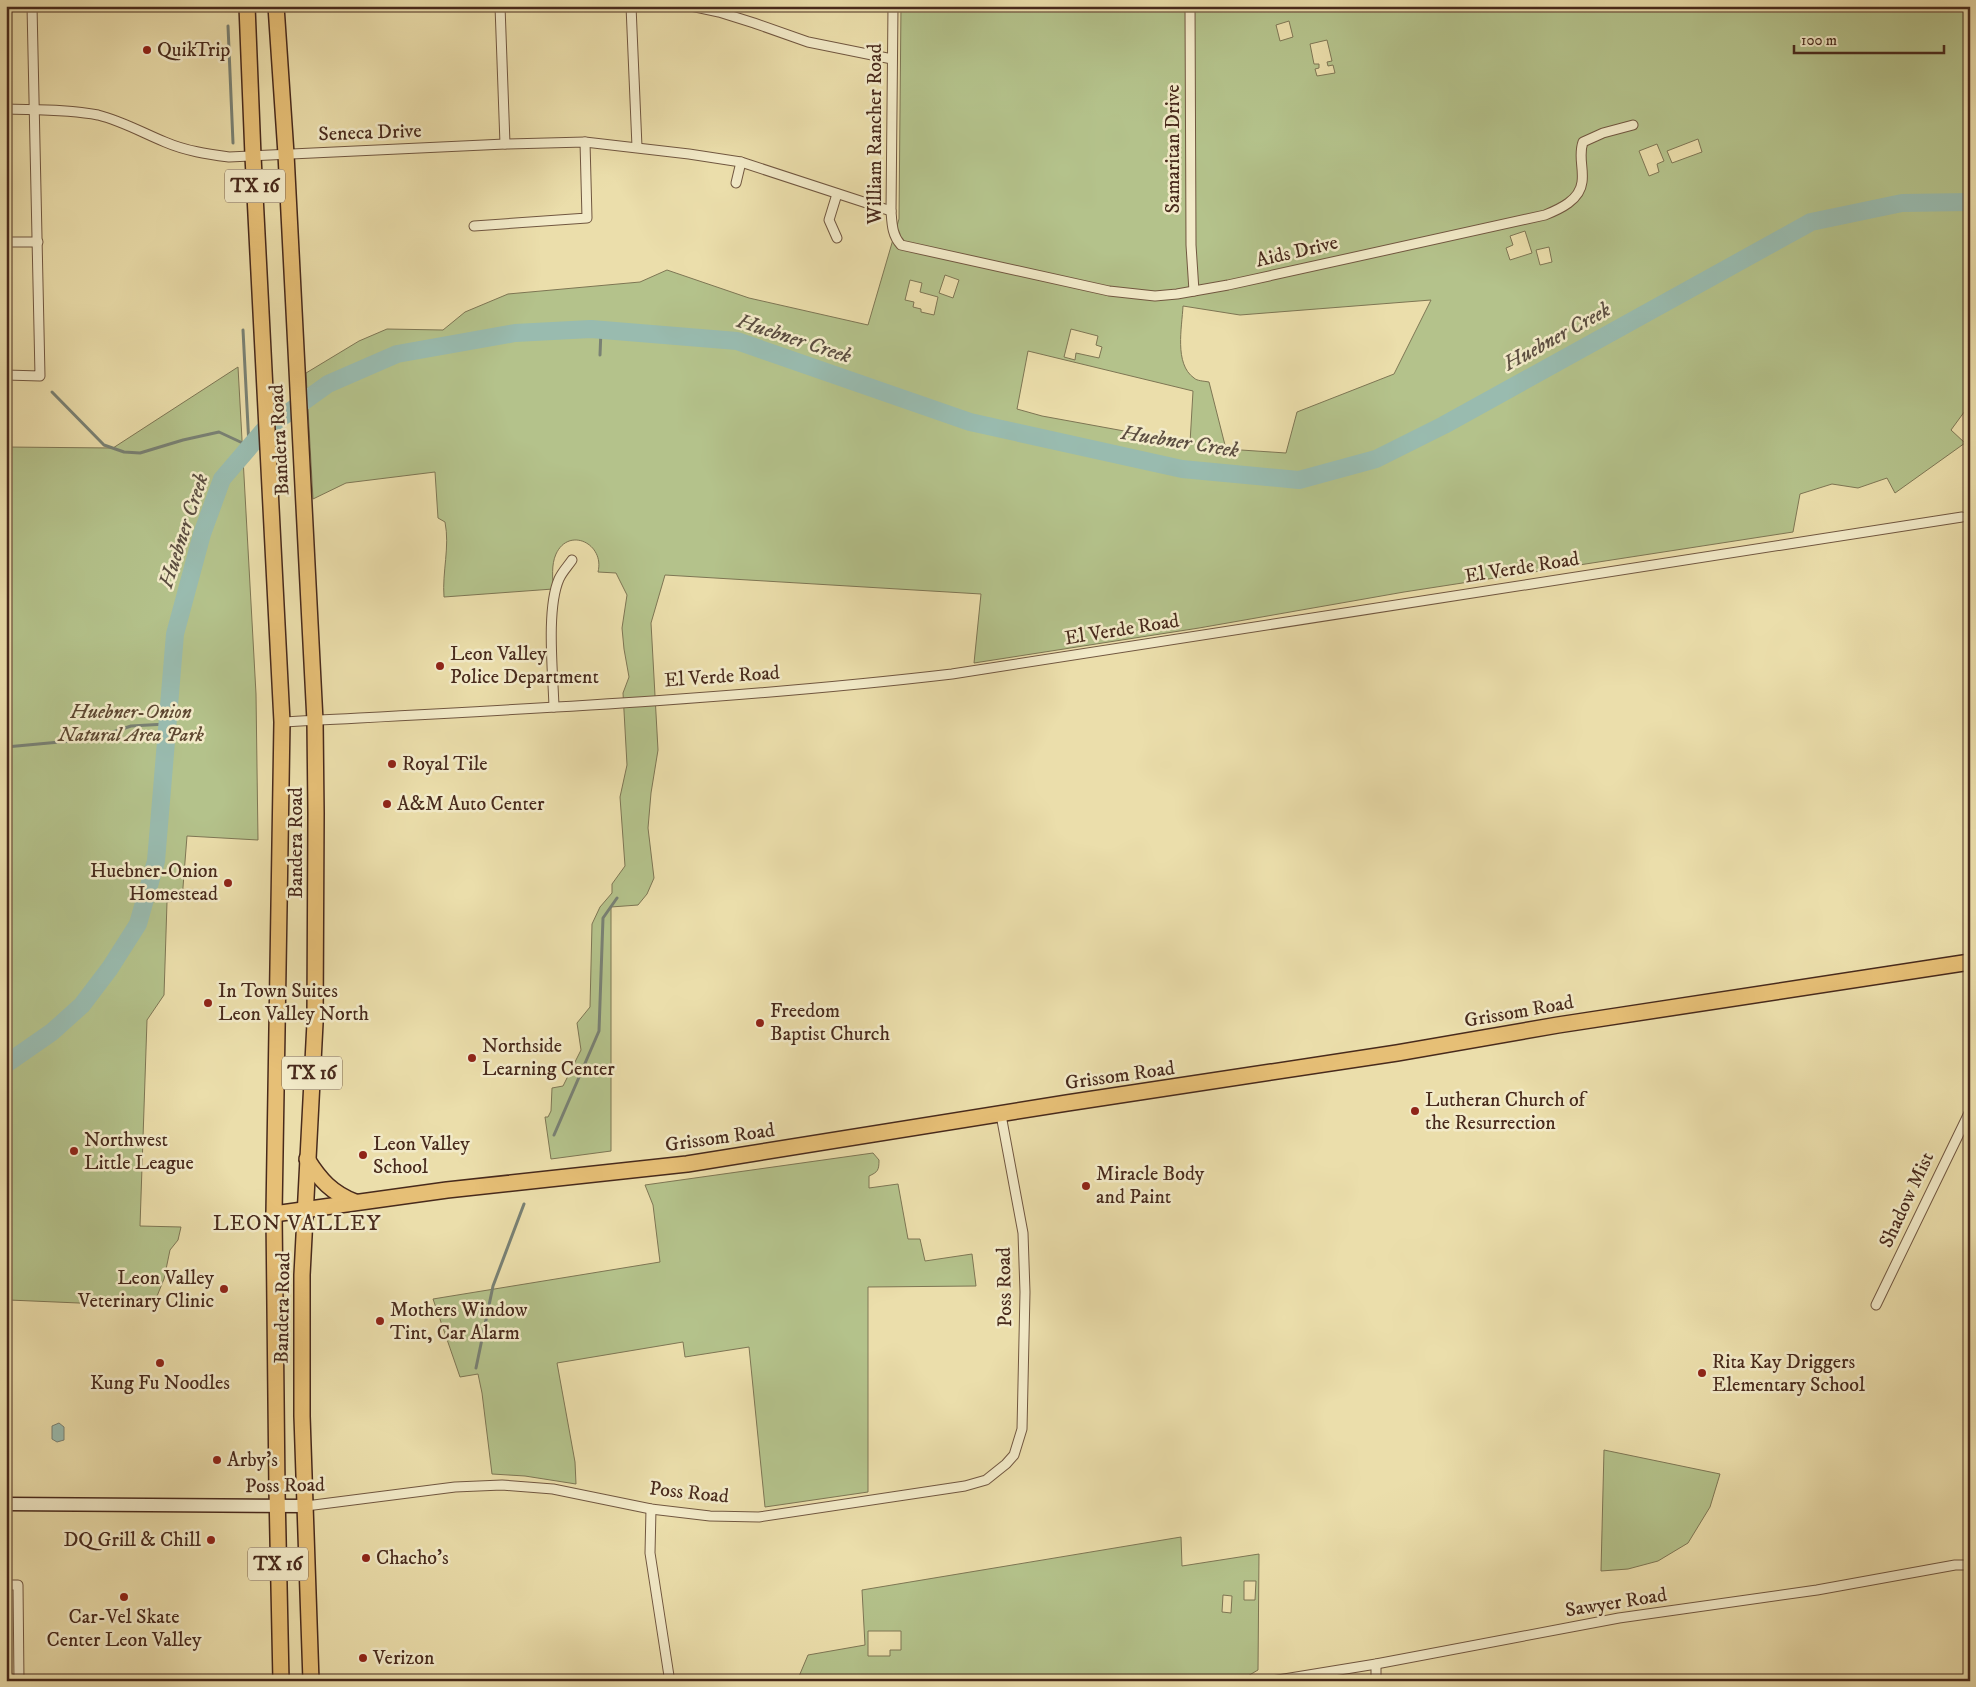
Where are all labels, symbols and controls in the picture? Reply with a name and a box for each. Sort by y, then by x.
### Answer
scale bar [1794,22,1944,54]
text: 100 m [1801,31,1837,50]
place label: QuikTrip [157,38,230,63]
street label: William Rancher Road [863,43,888,226]
marker: QuikTrip [141,44,153,56]
street label: Samaritan Drive [1161,84,1186,214]
street label: Seneca Drive [318,119,422,147]
road number: TX 16 [225,170,285,202]
street label: Aids Drive [1254,230,1340,274]
water label: Huebner Creek [1498,297,1615,378]
water label: Huebner Creek [733,308,855,370]
street label: Bandera Road [265,384,295,496]
water label: Huebner Creek [1118,420,1241,464]
water label: Huebner Creek [153,470,215,592]
street label: El Verde Road [1463,547,1581,589]
street label: El Verde Road [1063,609,1181,651]
place label: Leon Valley Police Department [450,642,599,690]
marker: Leon Valley Police Department [434,660,446,672]
street label: El Verde Road [663,660,781,694]
park label: Huebner-Onion Natural Area Park [57,700,205,748]
place label: Royal Tile [402,752,488,777]
marker: Royal Tile [386,758,398,770]
street label: Bandera Road [284,787,309,899]
place label: A&M Auto Center [397,792,545,817]
marker: A&M Auto Center [381,798,393,810]
place label: Huebner-Onion Homestead [90,859,219,907]
marker: Huebner-Onion Homestead [222,877,234,889]
place label: In Town Suites Leon Valley North [218,979,370,1027]
street label: Grissom Road [1462,990,1576,1034]
marker: In Town Suites Leon Valley North [202,997,214,1009]
place label: Freedom Baptist Church [770,999,890,1047]
marker: Freedom Baptist Church [754,1017,766,1029]
place label: Northside Learning Center [482,1034,615,1082]
marker: Northside Learning Center [466,1052,478,1064]
road number: TX 16 [282,1056,342,1090]
street label: Grissom Road [1064,1056,1176,1096]
place label: Lutheran Church of the Resurrection [1425,1088,1589,1136]
marker: Lutheran Church of the Resurrection [1409,1105,1421,1117]
street label: Grissom Road [664,1118,776,1158]
place label: Northwest Little League [84,1128,194,1176]
place label: Leon Valley School [373,1132,470,1180]
marker: Northwest Little League [68,1145,80,1157]
street label: Shadow Mist [1874,1148,1940,1252]
marker: Leon Valley School [357,1149,369,1161]
place label: Miracle Body and Paint [1096,1162,1205,1210]
marker: Miracle Body and Paint [1080,1180,1092,1192]
district label: LEON VALLEY [213,1210,382,1237]
street label: Poss Road [992,1247,1018,1327]
street label: Bandera Road [270,1252,296,1364]
place label: Leon Valley Veterinary Clinic [77,1266,214,1314]
marker: Leon Valley Veterinary Clinic [218,1283,230,1295]
place label: Mothers Window Tint, Car Alarm [390,1298,528,1346]
marker: Mothers Window Tint, Car Alarm [374,1315,386,1327]
place label: Rita Kay Driggers Elementary School [1712,1350,1865,1398]
marker: Kung Fu Noodles [154,1357,166,1369]
marker: Rita Kay Driggers Elementary School [1696,1367,1708,1379]
place label: Kung Fu Noodles [90,1371,230,1396]
place label: Arby's [227,1448,278,1473]
marker: Arby's [211,1454,223,1466]
street label: Poss Road [245,1473,325,1499]
street label: Poss Road [648,1476,730,1510]
place label: DQ Grill & Chill [63,1528,201,1553]
marker: DQ Grill & Chill [205,1534,217,1546]
place label: Chacho's [376,1546,449,1571]
road number: TX 16 [248,1548,308,1580]
marker: Chacho's [360,1552,372,1564]
street label: Sawyer Road [1563,1583,1669,1623]
marker: Car-Vel Skate Center Leon Valley [118,1591,130,1603]
place label: Car-Vel Skate Center Leon Valley [46,1605,202,1653]
place label: Verizon [372,1646,435,1671]
marker: Verizon [357,1652,369,1664]

